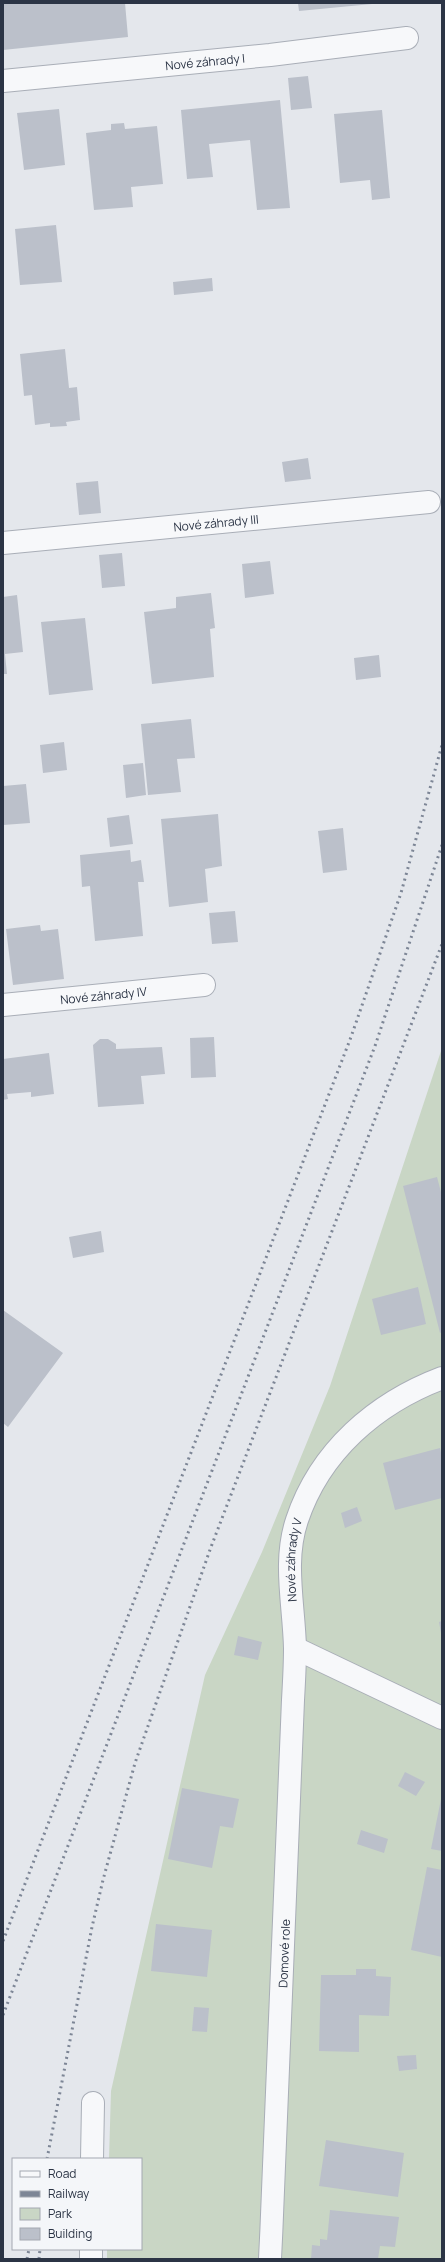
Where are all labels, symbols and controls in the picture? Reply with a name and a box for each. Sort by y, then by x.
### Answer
street label: Nové záhrady I [164,49,246,74]
street label: Nové záhrady III [173,510,259,535]
street label: Nové záhrady IV [59,982,148,1008]
street label: Nové záhrady V [281,1515,306,1602]
street label: Domové role [274,1919,294,1988]
legend [12,2158,142,2250]
text: Road [48,2165,76,2182]
text: Railway [48,2185,90,2202]
text: Park [48,2205,73,2222]
text: Building [48,2225,92,2242]

